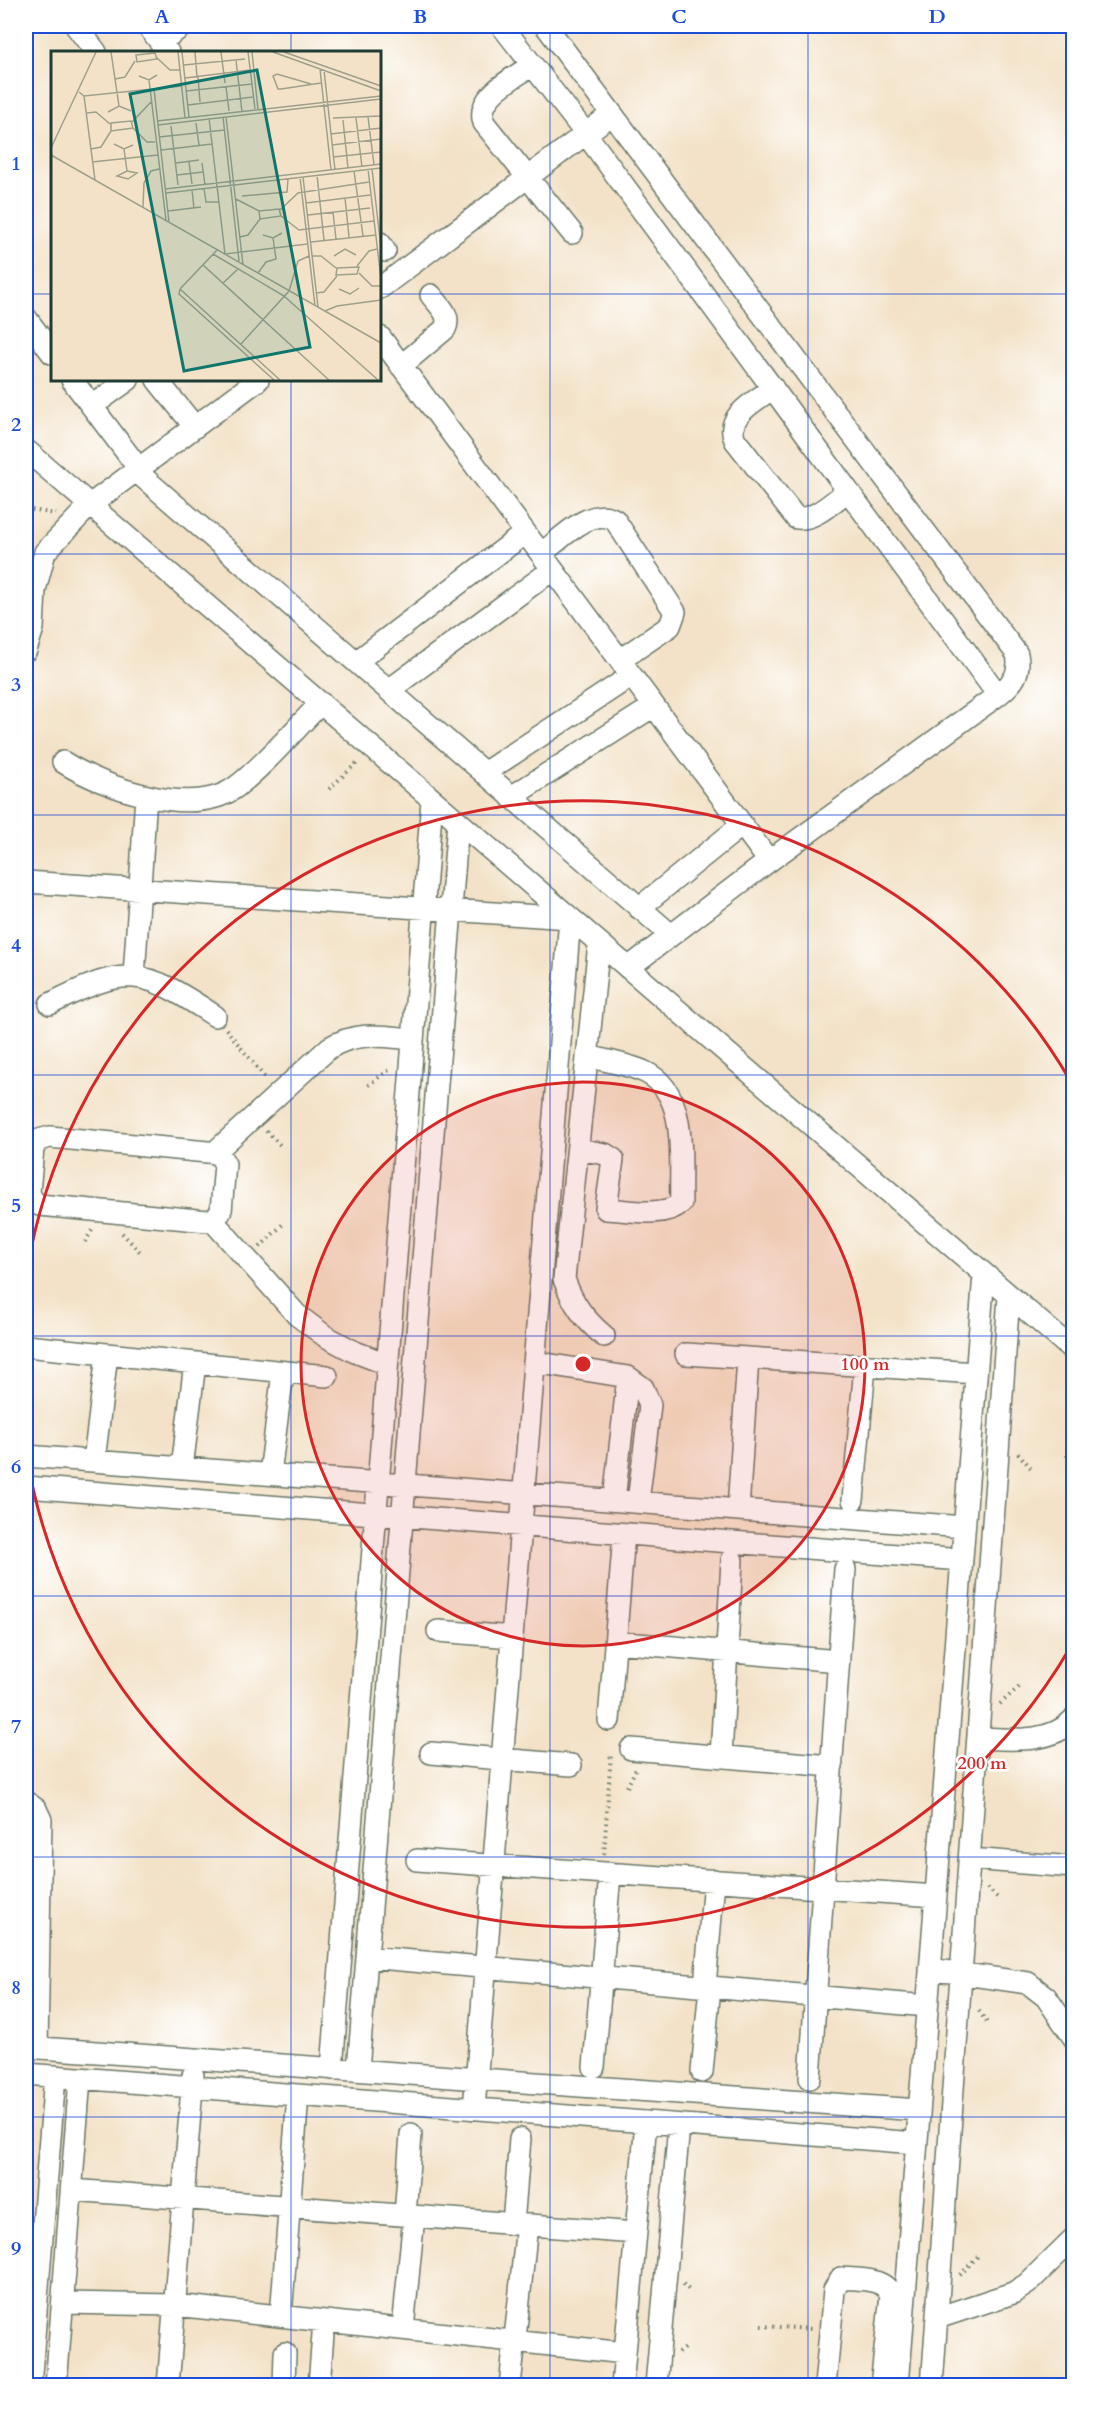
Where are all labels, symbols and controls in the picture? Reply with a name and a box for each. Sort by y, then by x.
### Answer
text: A [154,3,170,30]
text: B [413,3,427,30]
text: C [671,3,687,30]
text: D [928,3,946,30]
inset map [51,51,381,381]
text: 1 [11,150,21,177]
text: 2 [11,411,21,438]
text: 3 [11,671,21,698]
text: 4 [11,932,21,959]
text: 5 [11,1192,21,1219]
text: 100 m [840,1352,890,1377]
centre of rings [573,1354,593,1374]
text: 6 [11,1453,21,1480]
text: 7 [11,1713,21,1740]
text: 200 m [957,1751,1007,1776]
text: 8 [11,1974,21,2001]
text: 9 [11,2235,21,2262]

